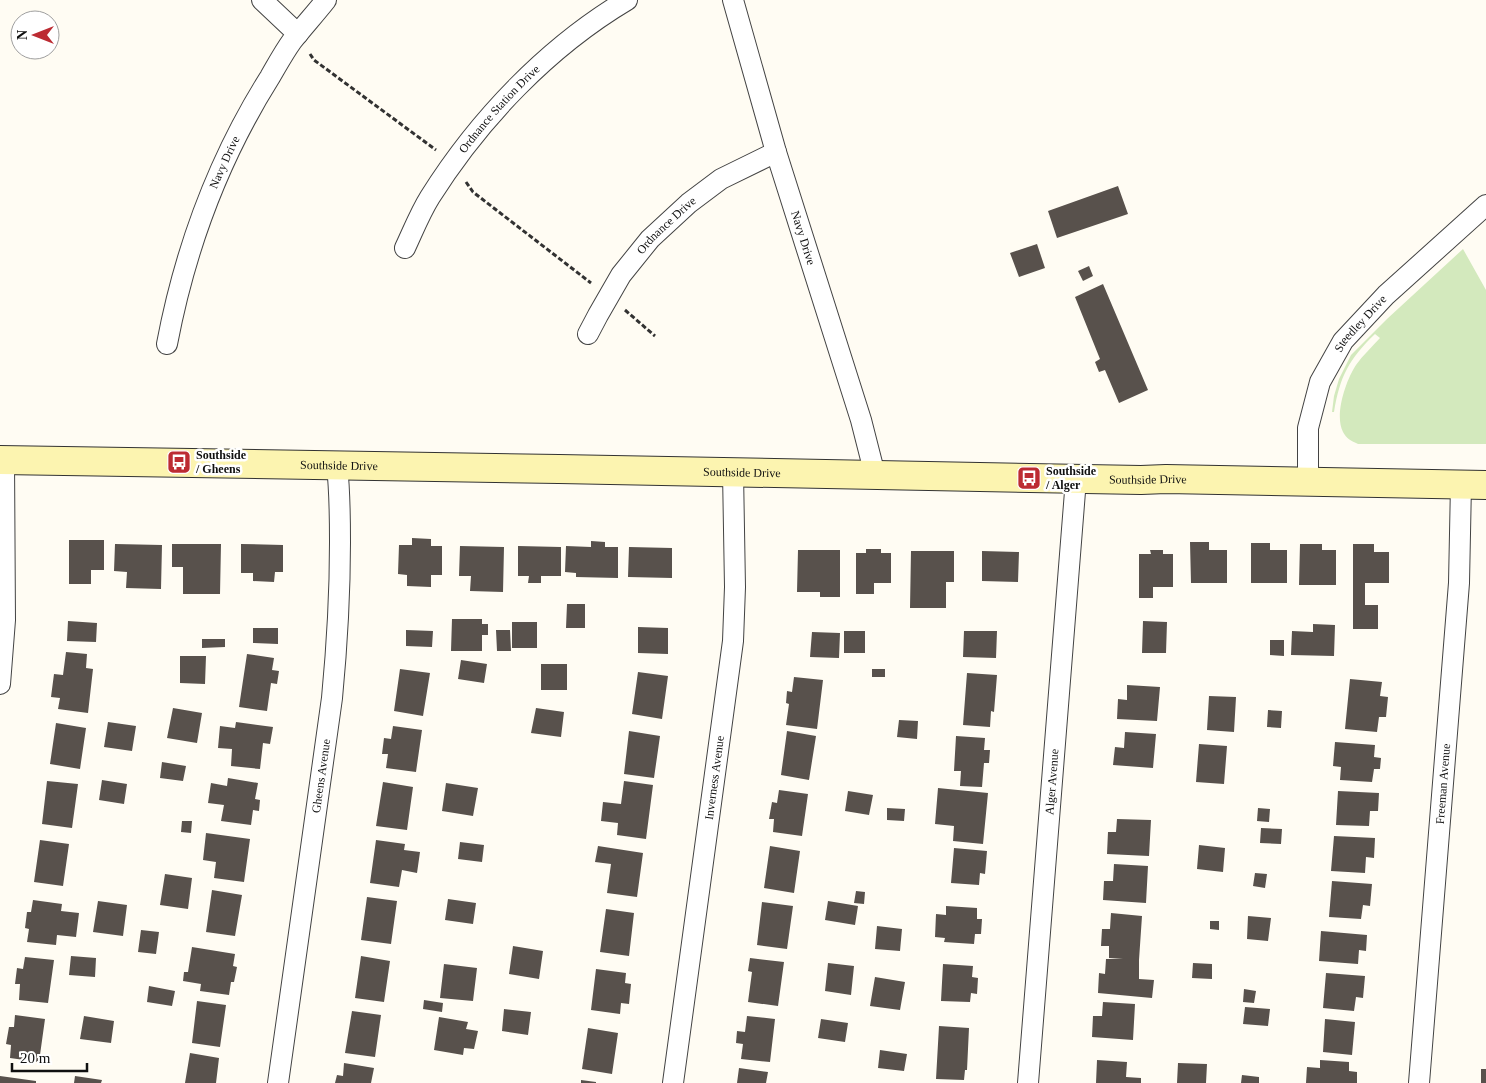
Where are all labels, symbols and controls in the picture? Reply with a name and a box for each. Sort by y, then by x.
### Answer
north arrow [10,10,60,60]
text: N [15,30,30,40]
street label: Ordnance Station Drive [456,62,542,156]
street label: Navy Drive [206,134,243,191]
street label: Ordnance Drive [634,193,698,257]
street label: Navy Drive [788,209,818,267]
street label: Steedley Drive [1331,292,1389,354]
place label: Southside / Gheens [195,448,247,476]
bus stop icon: Southside / Gheens [166,449,192,475]
street label: Southside Drive [300,458,378,473]
place label: Southside / Alger [1045,464,1097,492]
street label: Southside Drive [703,465,781,480]
bus stop icon: Southside / Alger [1016,465,1042,491]
street label: Southside Drive [1109,472,1187,487]
street label: Inverness Avenue [702,735,727,821]
street label: Gheens Avenue [309,738,333,814]
street label: Freeman Avenue [1433,743,1453,825]
street label: Alger Avenue [1042,748,1062,815]
scale bar [12,1040,88,1072]
text: 20 m [20,1050,51,1066]

